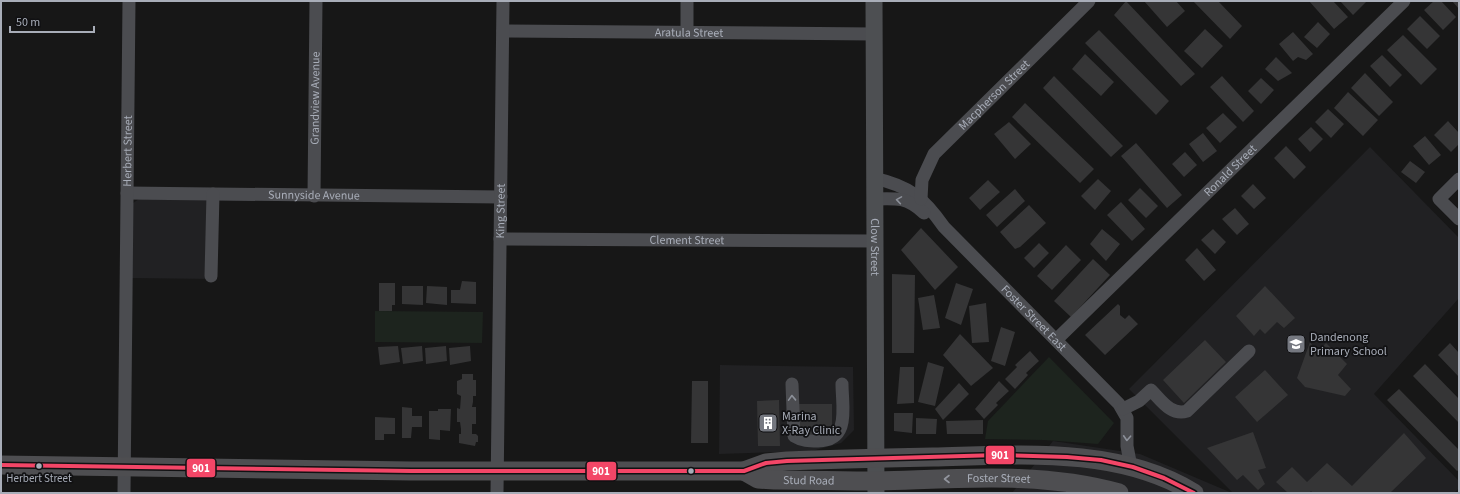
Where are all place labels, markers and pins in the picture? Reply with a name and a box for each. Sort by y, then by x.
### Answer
place label: Dandenong Primary School [1310,329,1387,360]
school or university icon: Dandenong Primary School [1285,333,1307,355]
place label: Marina X-Ray Clinic [782,408,841,439]
building icon: Marina X-Ray Clinic [757,412,779,434]
marker: Herbert Street [34,461,44,471]
unlabelled marker [686,466,696,476]
place label: Herbert Street [6,471,72,486]

